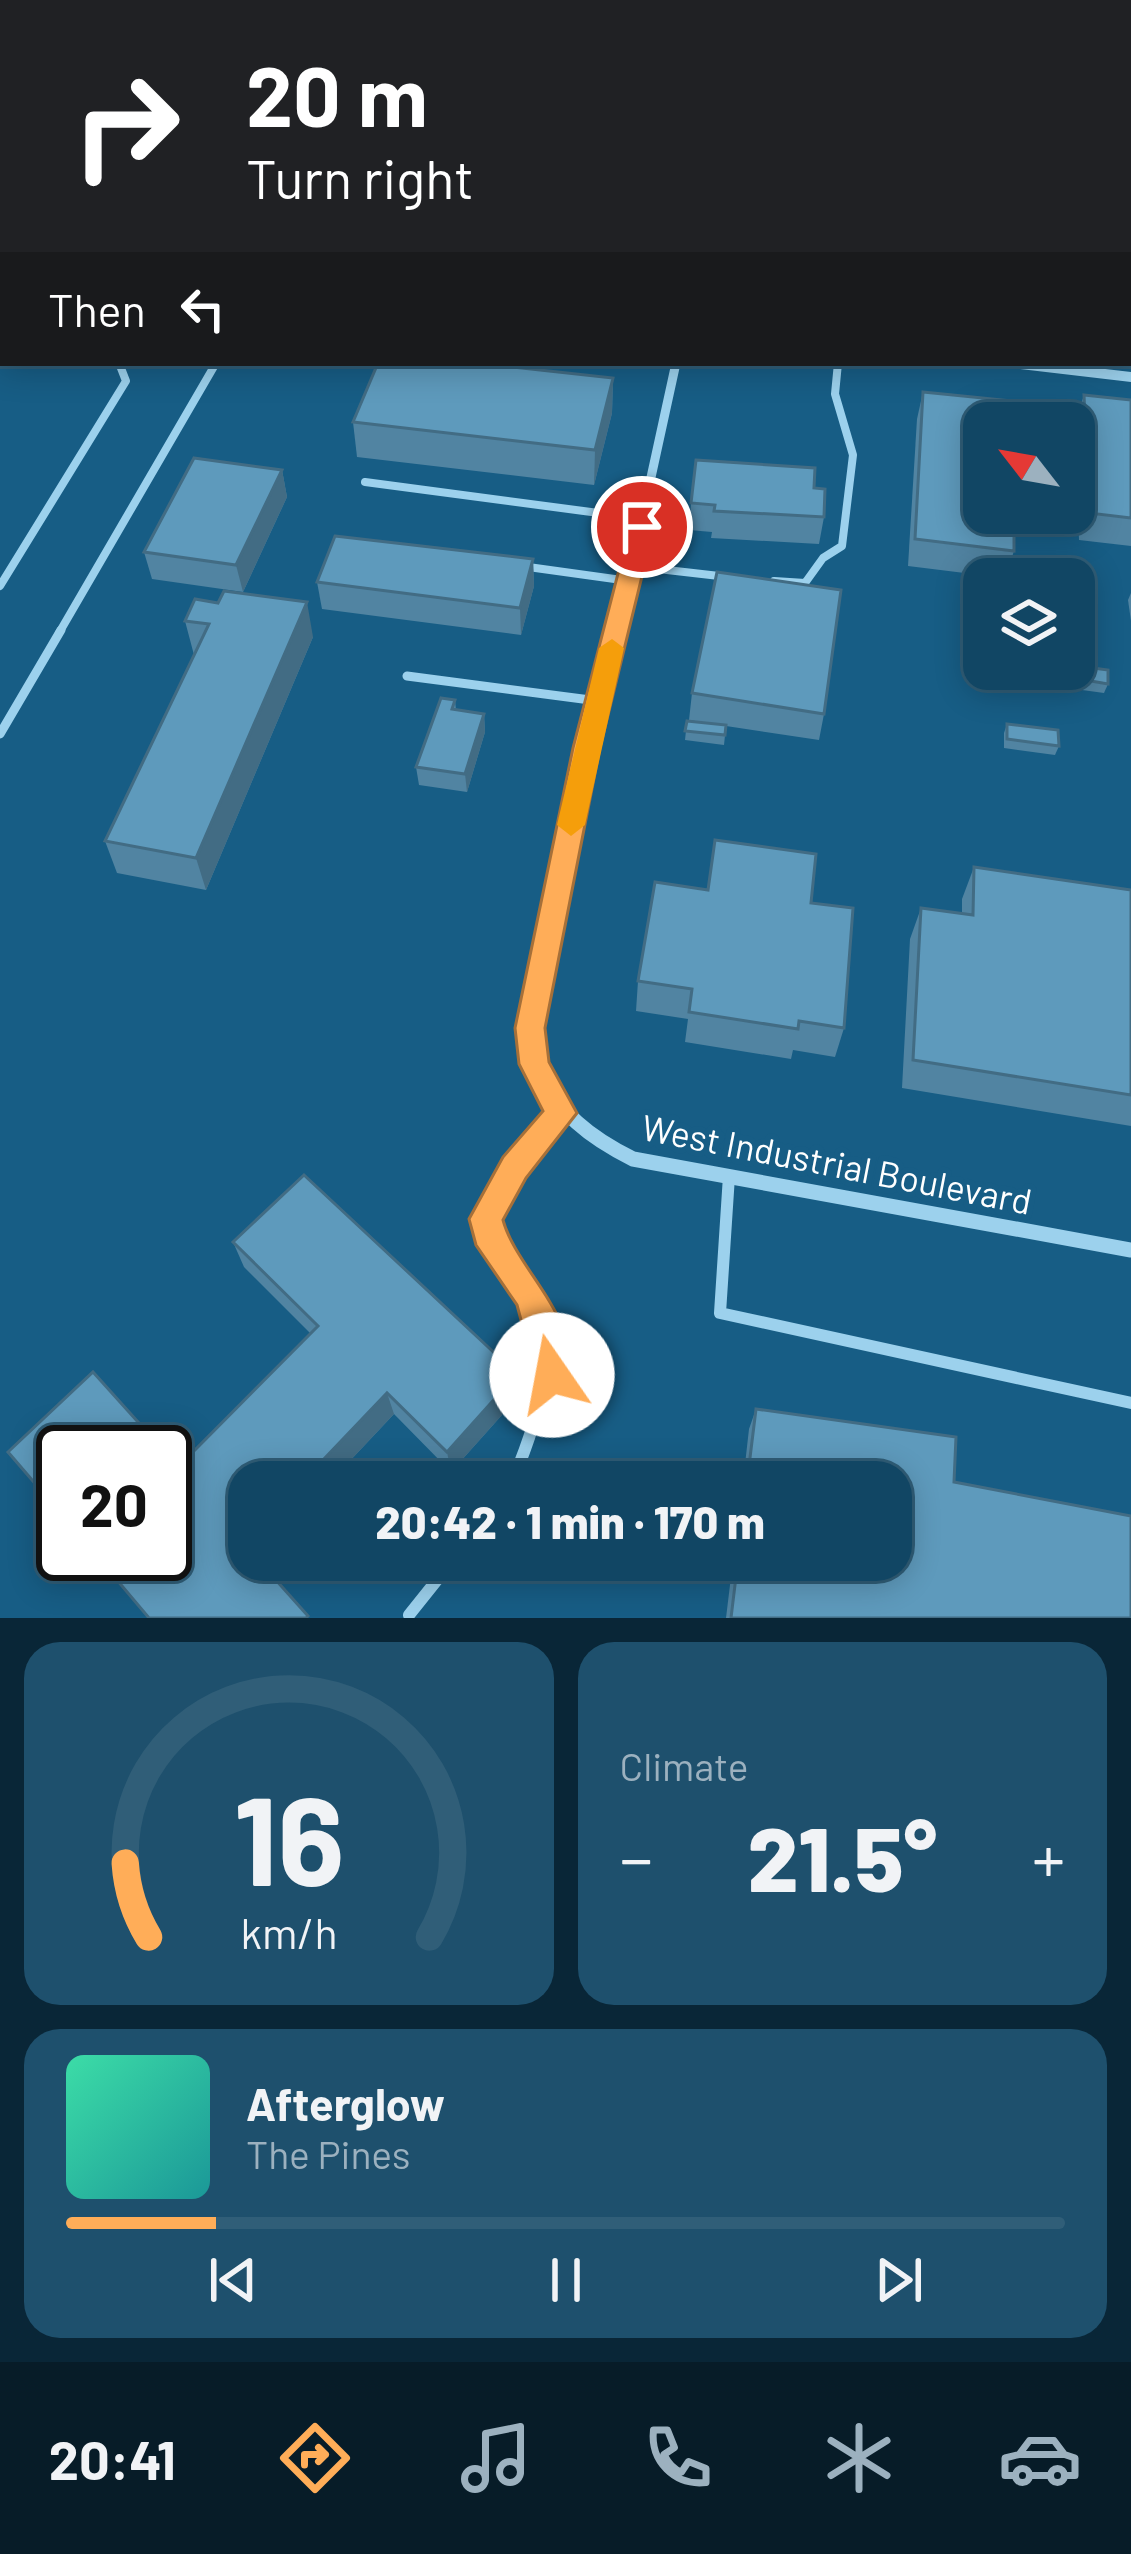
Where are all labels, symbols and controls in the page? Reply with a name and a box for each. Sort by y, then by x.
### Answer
text: 20 m [246,43,428,144]
icon: right [48,48,204,204]
text: Turn right [246,145,474,210]
icon: left [170,276,236,342]
text: Then [48,282,146,336]
north arrow [963,402,1095,534]
map controls [963,402,1095,690]
pin [591,476,693,578]
icon: arrive [609,494,675,560]
button: layers [963,558,1095,690]
street label: West Industrial Boulevard [638,1104,1036,1222]
position arrow [489,1312,615,1438]
speed limit sign: 20 [36,1425,192,1581]
text: 20:42 · 1 min · 170 m [375,1494,765,1548]
text: Climate [620,1742,749,1789]
text: 16 [233,1761,344,1911]
text: 21.5° [747,1802,937,1910]
text: − [620,1817,653,1896]
text: + [1032,1817,1065,1896]
text: km/h [240,1905,337,1957]
text: Afterglow [246,2076,445,2130]
text: The Pines [246,2130,411,2177]
icon: previous [200,2247,266,2313]
icon: pause [533,2247,599,2313]
icon: next [866,2247,932,2313]
icon: directions [273,2416,357,2500]
icon: music [454,2416,538,2500]
icon: phone [636,2416,720,2500]
icon: climate [817,2416,901,2500]
icon: car [998,2416,1082,2500]
text: 20:41 [49,2426,176,2491]

